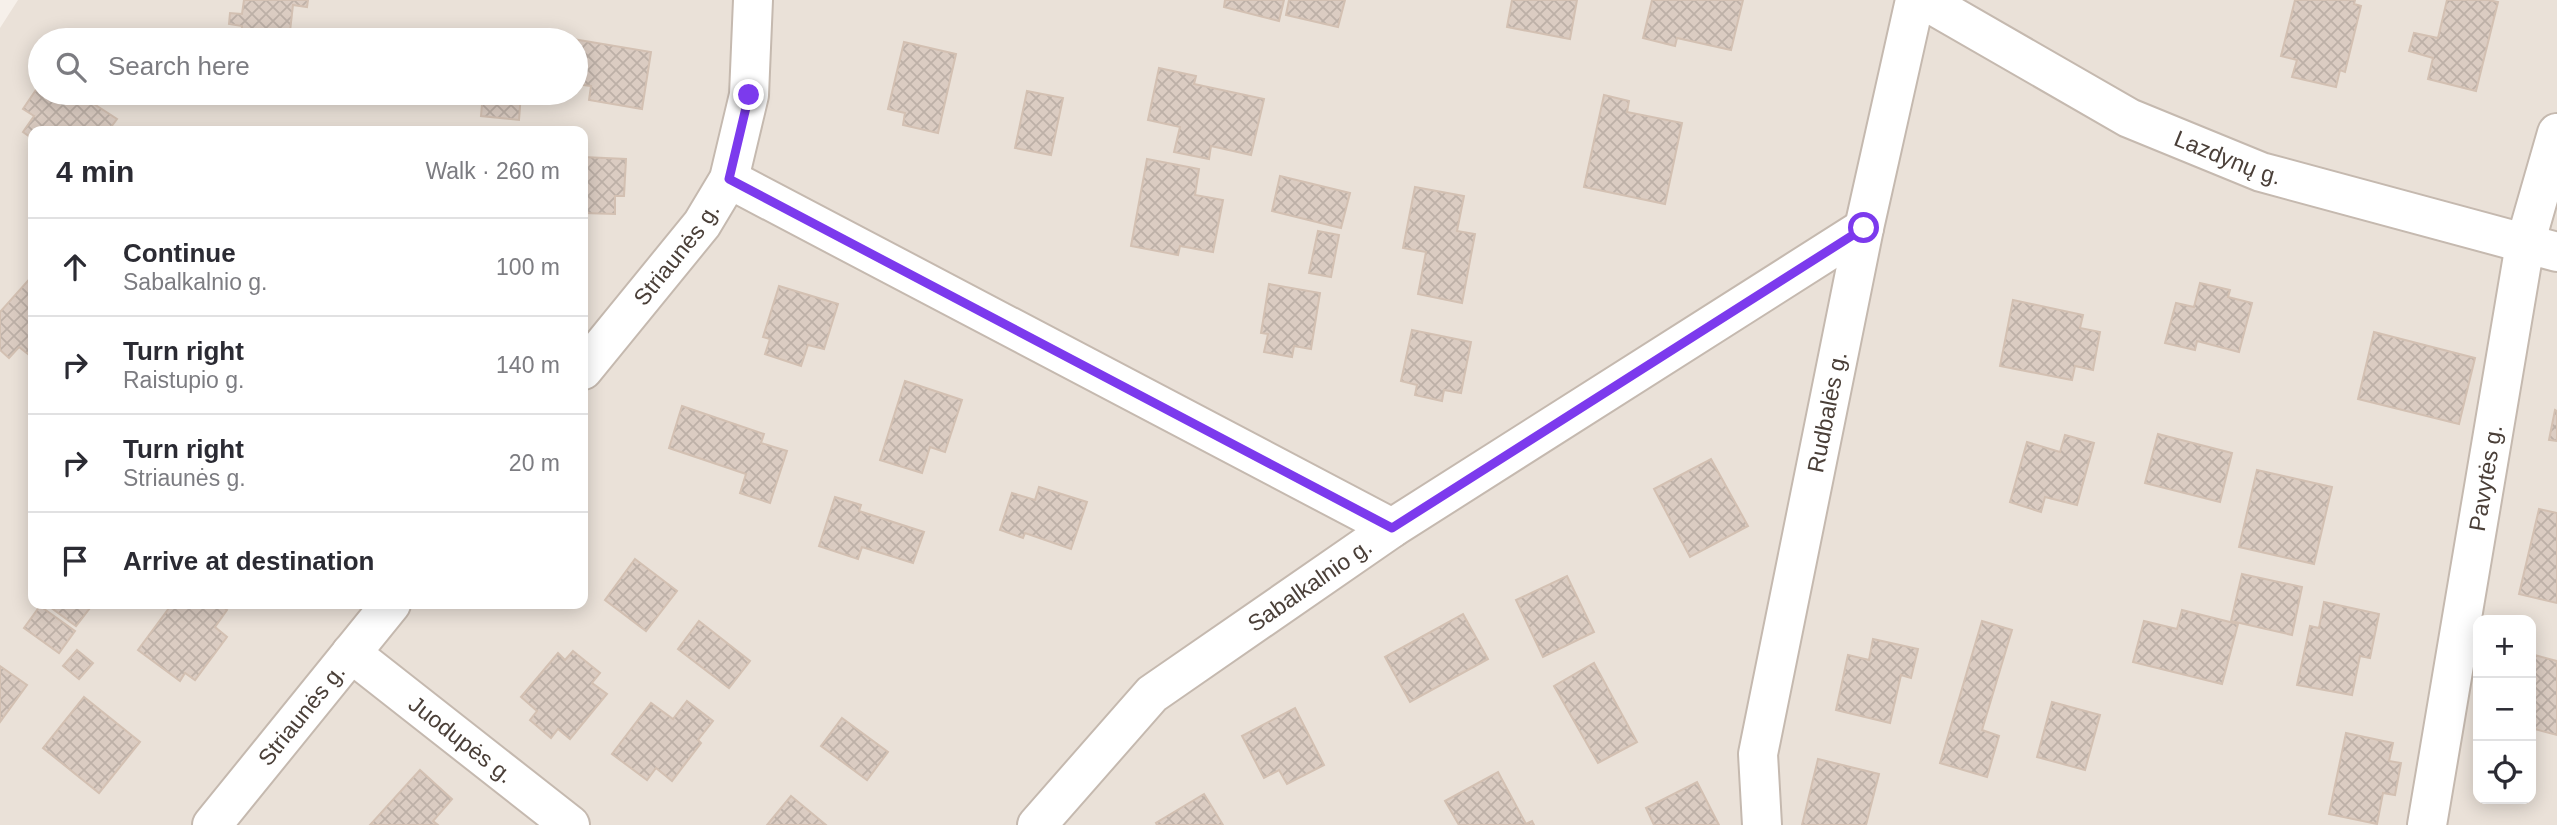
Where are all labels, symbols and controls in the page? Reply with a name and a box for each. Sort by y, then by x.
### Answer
search box [28,28,588,105]
icon: search [52,48,90,86]
text: Search here [108,51,250,81]
route end [733,79,764,110]
street label: Lazdynų g. [2171,125,2284,190]
text: 4 min [56,155,134,188]
text: Walk · 260 m [425,158,560,184]
street label: Striaunės g. [628,198,724,310]
route start [1848,212,1879,243]
text: Continue [123,238,236,268]
icon: ahead [56,248,94,286]
text: 100 m [496,254,560,280]
text: Sabalkalnio g. [123,269,268,295]
text: Turn right [123,336,244,366]
icon: right [56,346,94,384]
street label: Rudbalės g. [1802,349,1852,475]
text: 140 m [496,352,560,378]
text: Raistupio g. [123,367,244,393]
street label: Pavytės g. [2464,423,2507,533]
text: Turn right [123,434,244,464]
icon: right [56,444,94,482]
text: 20 m [509,450,560,476]
text: Striaunės g. [123,465,246,491]
street label: Sabalkalnio g. [1243,533,1376,637]
icon: arrive [56,542,94,580]
text: Arrive at destination [123,546,374,576]
map controls [2473,615,2536,804]
button: + [2473,615,2536,678]
street label: Striaunės g. [253,659,350,771]
button: − [2473,678,2536,741]
street label: Juodupės g. [404,691,518,788]
button: locate [2473,741,2536,804]

